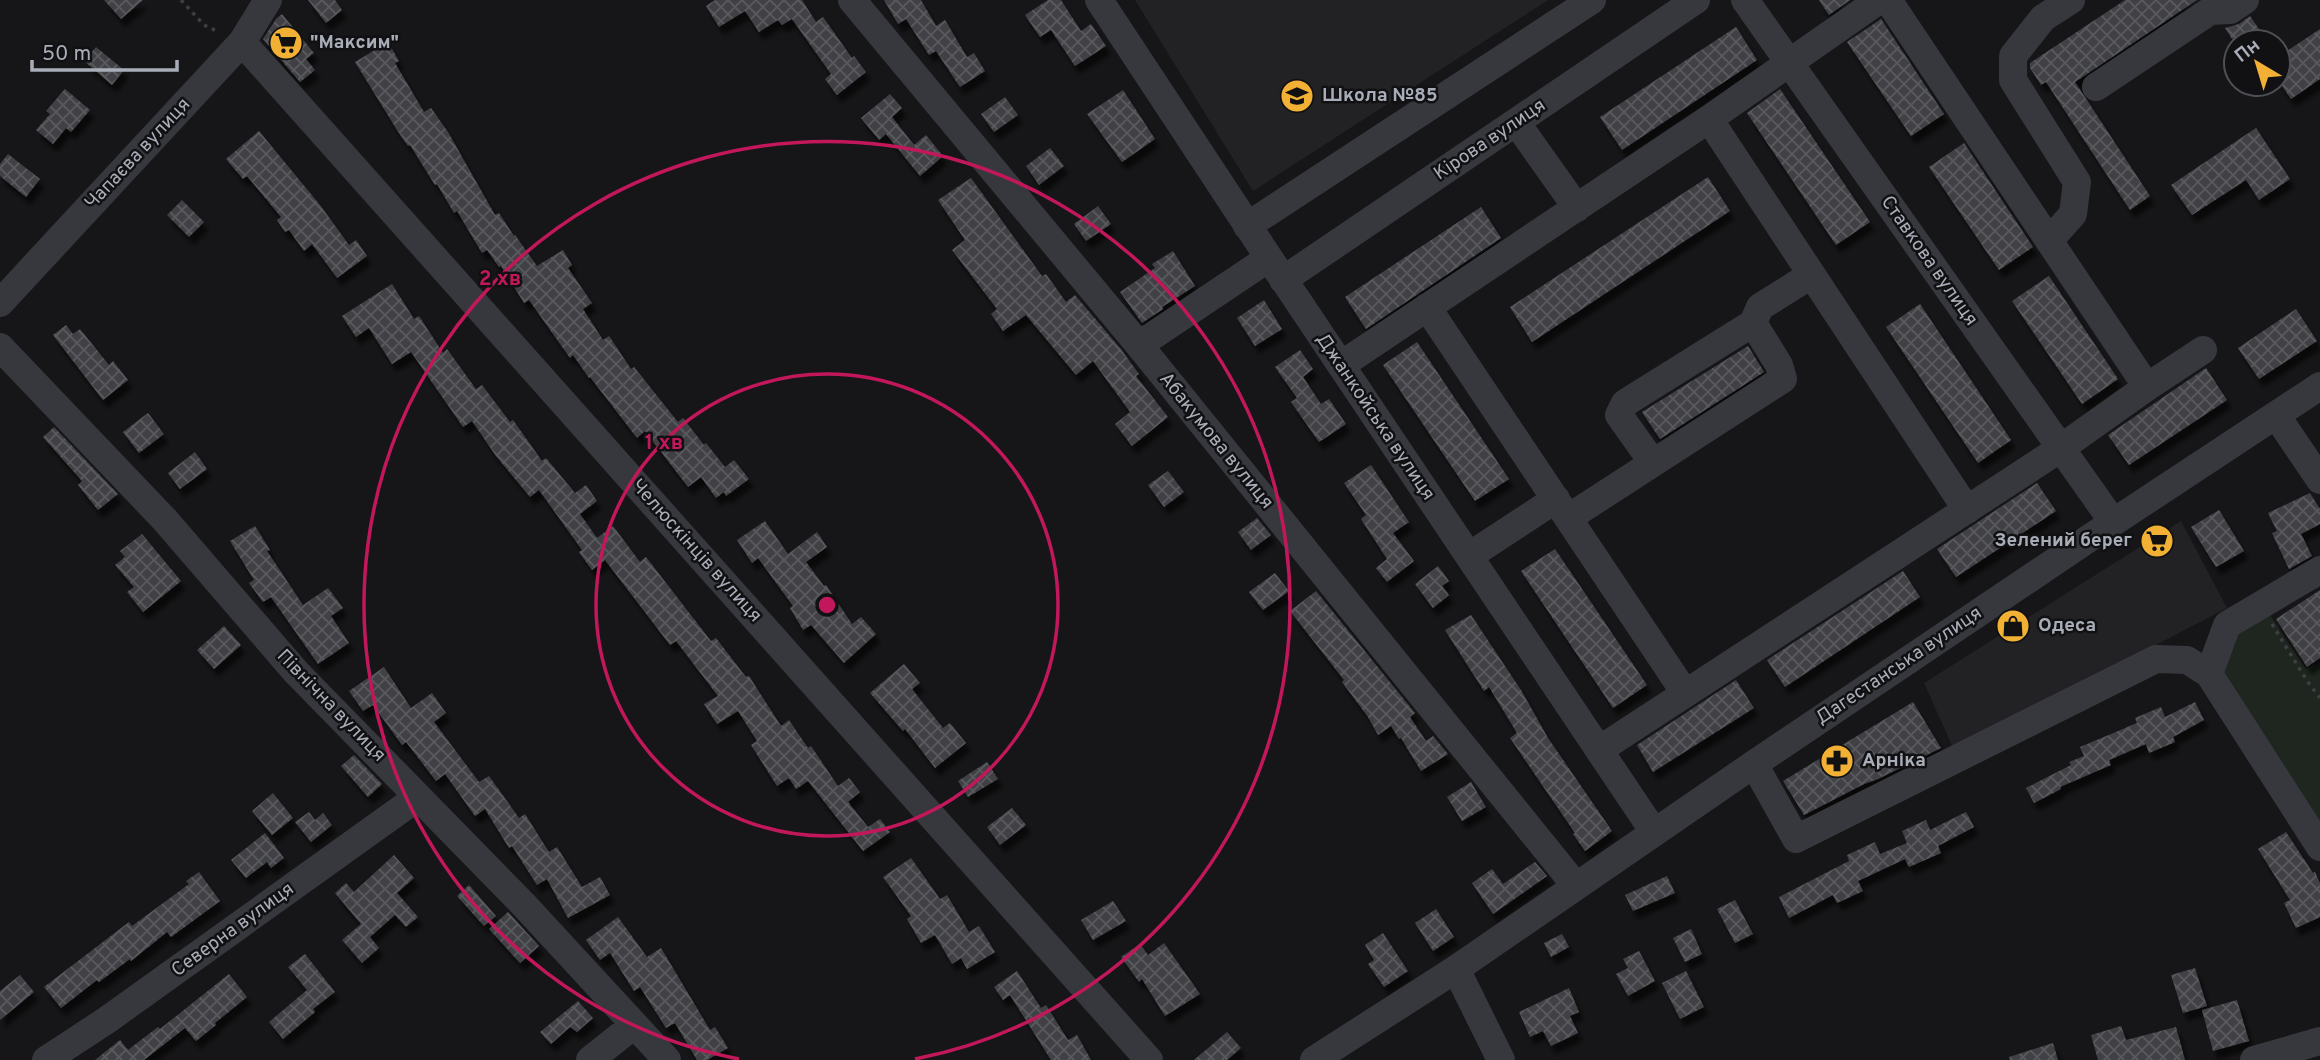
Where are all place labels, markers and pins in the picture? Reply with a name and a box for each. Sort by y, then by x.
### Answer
supermarket icon: "Максим" [267,24,305,62]
place label: "Максим" [310,31,399,55]
school or university icon: Школа №85 [1278,77,1316,115]
place label: Школа №85 [1322,84,1438,108]
supermarket icon: Зелений берег [2138,522,2176,560]
place label: Зелений берег [1994,529,2132,553]
centre of rings [815,593,839,617]
shop icon: Одеса [1994,607,2032,645]
place label: Одеса [2038,614,2096,638]
pharmacy icon: Арніка [1818,742,1856,780]
place label: Арніка [1862,749,1926,773]

